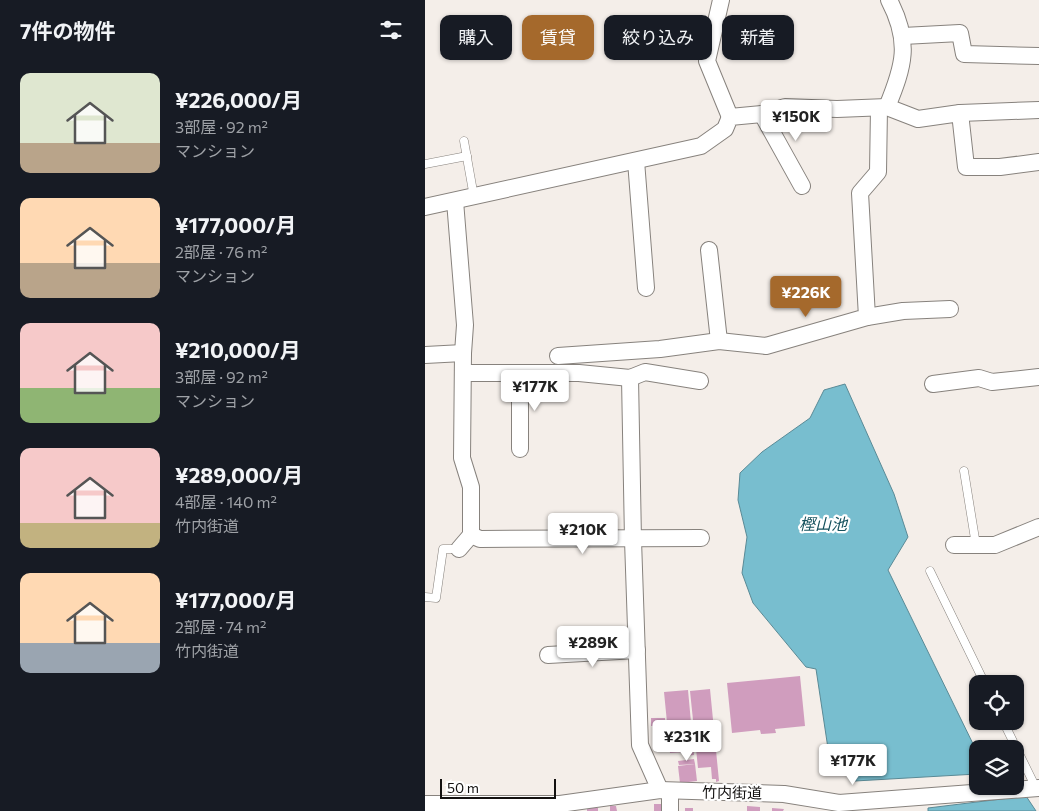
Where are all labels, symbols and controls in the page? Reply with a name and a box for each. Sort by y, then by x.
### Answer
chip: 購入 [440,15,512,60]
chip: 賃貸 [522,15,594,60]
chip: 絞り込み [604,15,712,60]
chip: 新着 [722,15,794,60]
icon: filters [377,16,405,44]
text: 7件の物件 [20,18,116,43]
text: ¥226,000/月 [175,87,302,112]
icon: home [60,93,120,153]
pin: ¥150K [761,100,831,142]
text: ¥150K [772,106,820,125]
text: 3部屋 · 92 m² [175,117,268,136]
text: マンション [175,141,255,160]
text: ¥177,000/月 [175,212,296,237]
icon: home [60,218,120,278]
text: 2部屋 · 76 m² [175,242,267,261]
text: マンション [175,266,255,285]
pin: ¥226K [771,276,841,318]
text: ¥226K [781,282,831,301]
text: ¥210,000/月 [175,337,301,362]
icon: home [60,343,120,403]
text: 3部屋 · 92 m² [175,367,268,386]
pin: ¥177K [500,370,570,412]
text: ¥177K [512,376,558,395]
text: マンション [175,391,255,410]
text: ¥289,000/月 [175,462,303,487]
icon: home [60,468,120,528]
text: 4部屋 · 140 m² [175,492,277,511]
pin: ¥210K [548,512,618,555]
water label: 樫山池 [799,514,849,533]
text: 竹内街道 [175,516,239,535]
text: ¥210K [559,519,607,538]
text: ¥177,000/月 [175,587,296,612]
icon: home [60,593,120,653]
text: 2部屋 · 74 m² [175,617,266,636]
pin: ¥289K [558,626,628,668]
text: ¥289K [568,632,618,651]
text: 竹内街道 [175,641,239,660]
map controls [969,675,1024,795]
button: locate [969,675,1024,730]
pin: ¥231K [652,720,722,762]
text: ¥231K [663,726,711,745]
button: layers [969,740,1024,795]
pin: ¥177K [818,744,888,786]
text: ¥177K [830,750,876,769]
scale bar [440,776,556,799]
text: 50 m [447,779,479,796]
street label: 竹内街道 [702,782,762,802]

